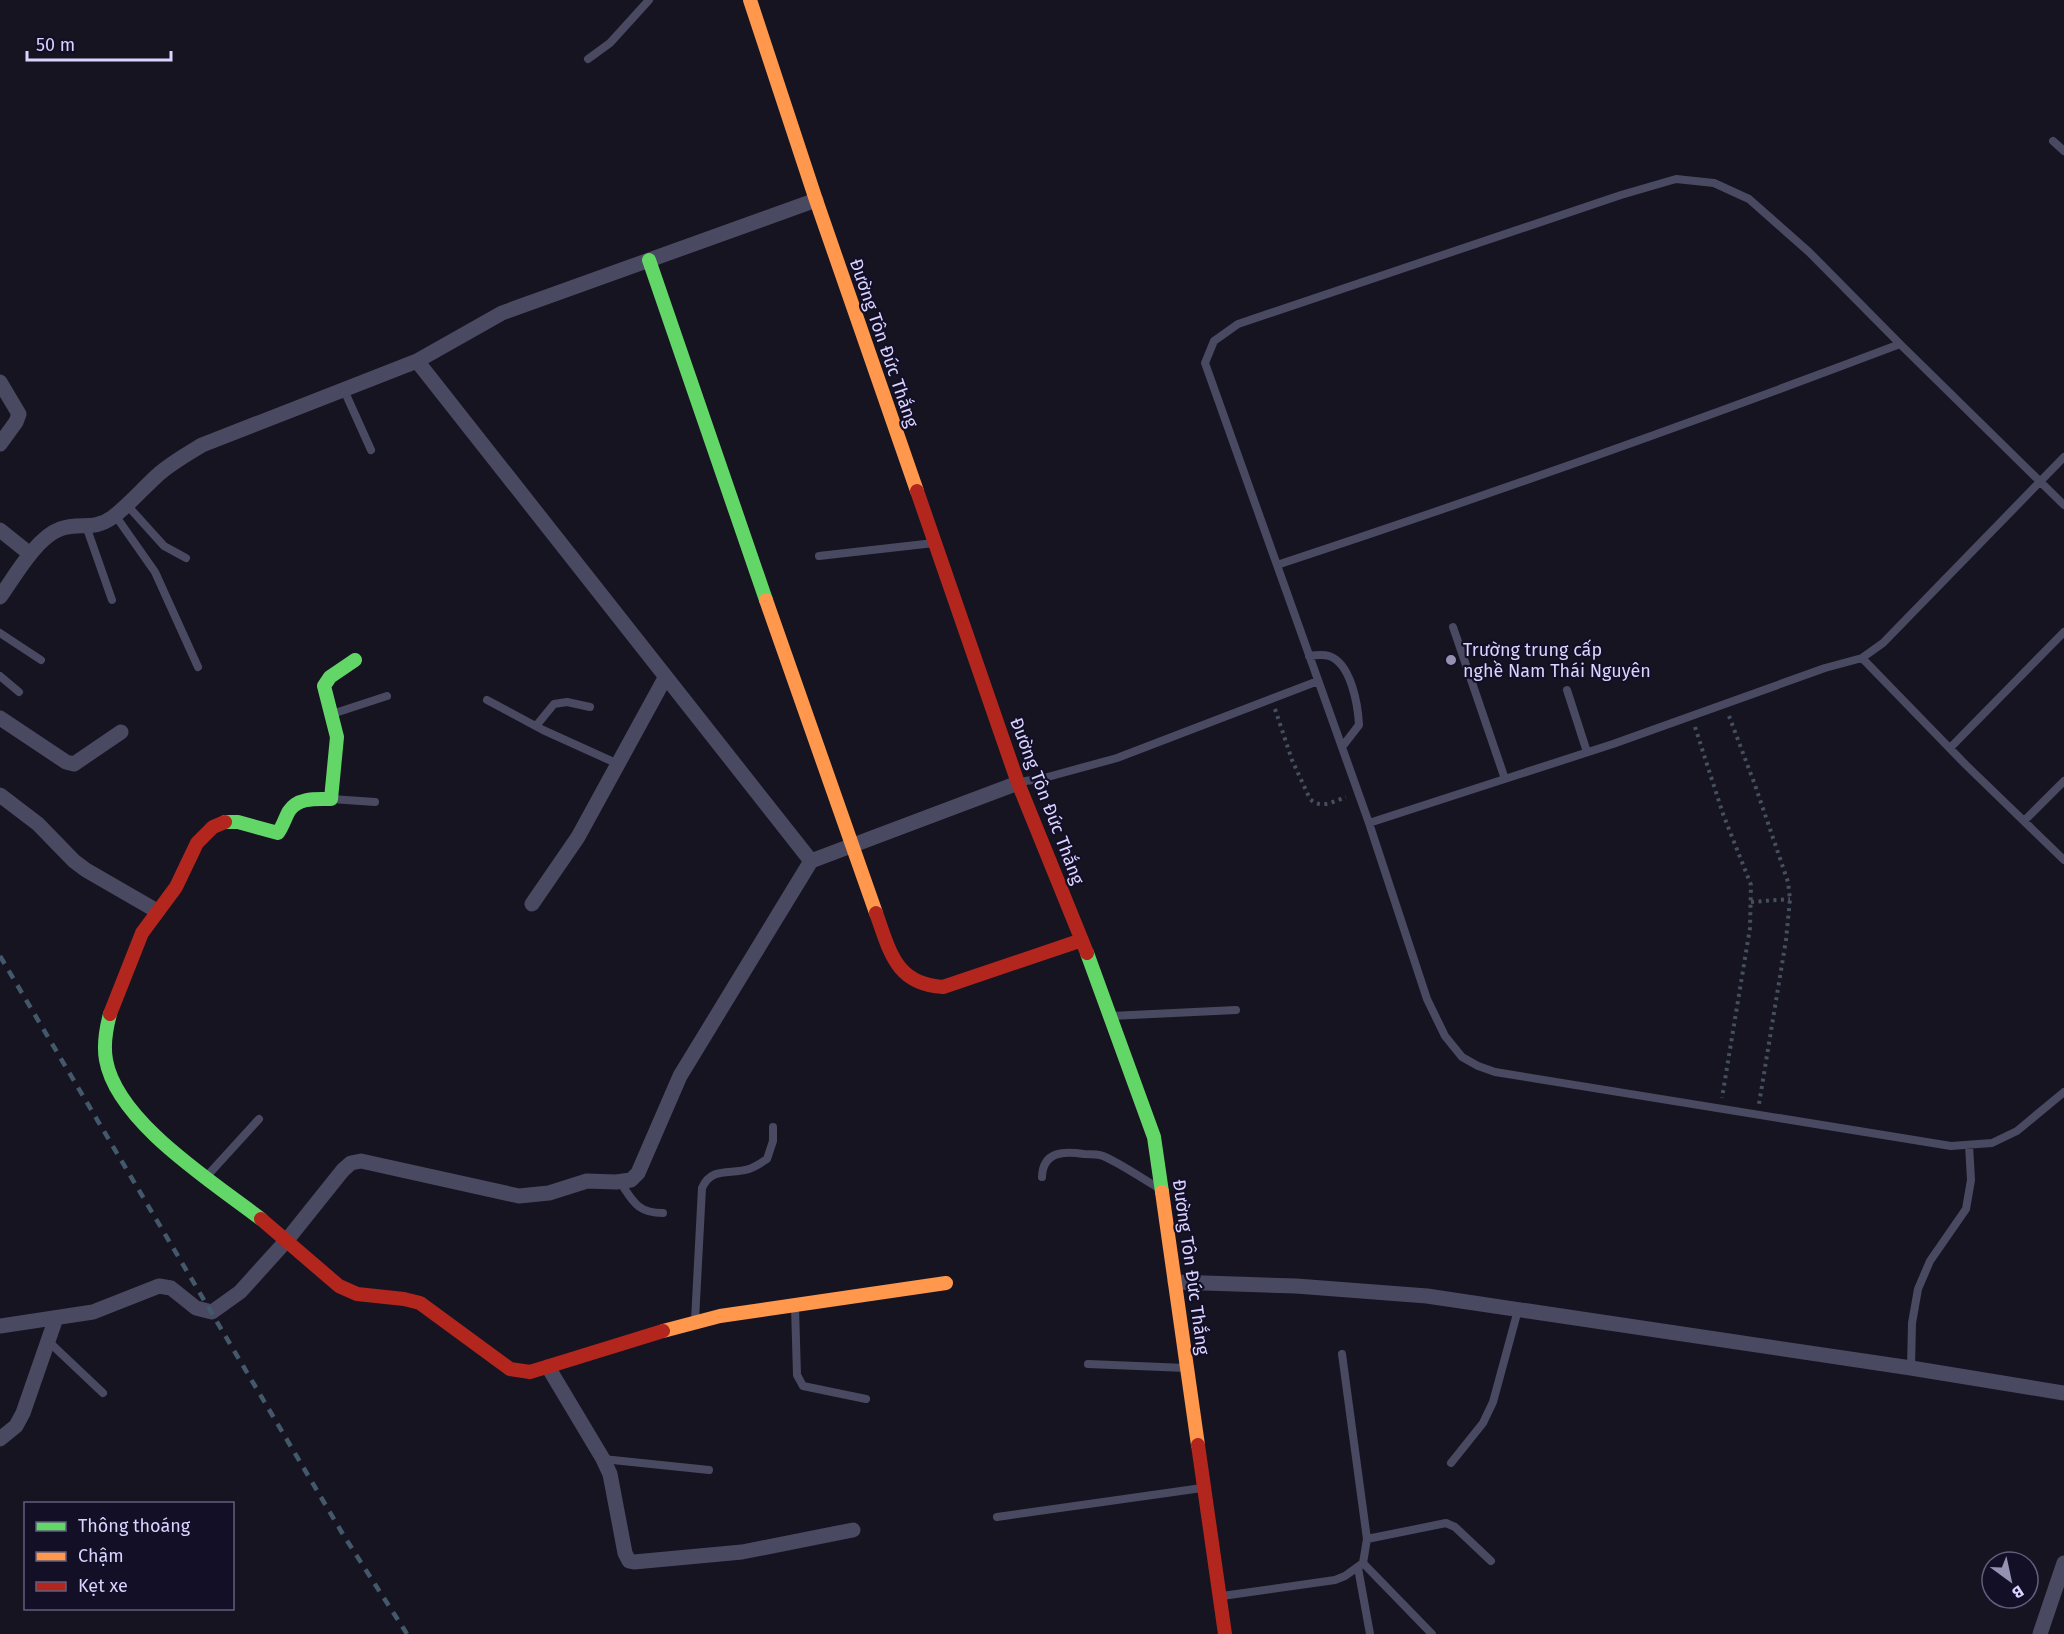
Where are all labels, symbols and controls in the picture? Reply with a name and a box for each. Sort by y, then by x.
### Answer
scale bar [27,24,171,62]
text: 50 m [36,34,75,56]
street label: Đường Tôn Đức Thắng [845,255,924,431]
place label: Trường trung cấp nghề Nam Thái Nguyên [1463,639,1651,682]
marker: Trường trung cấp nghề Nam Thái Nguyên [1444,653,1458,667]
street label: Đường Tôn Đức Thắng [1005,714,1090,888]
street label: Đường Tôn Đức Thắng [1168,1178,1215,1357]
legend [24,1502,234,1610]
text: Thông thoáng [78,1515,191,1537]
text: Chậm [78,1545,124,1567]
north arrow [1980,1550,2040,1610]
text: Kẹt xe [78,1575,128,1597]
text: B [2008,1582,2027,1603]

